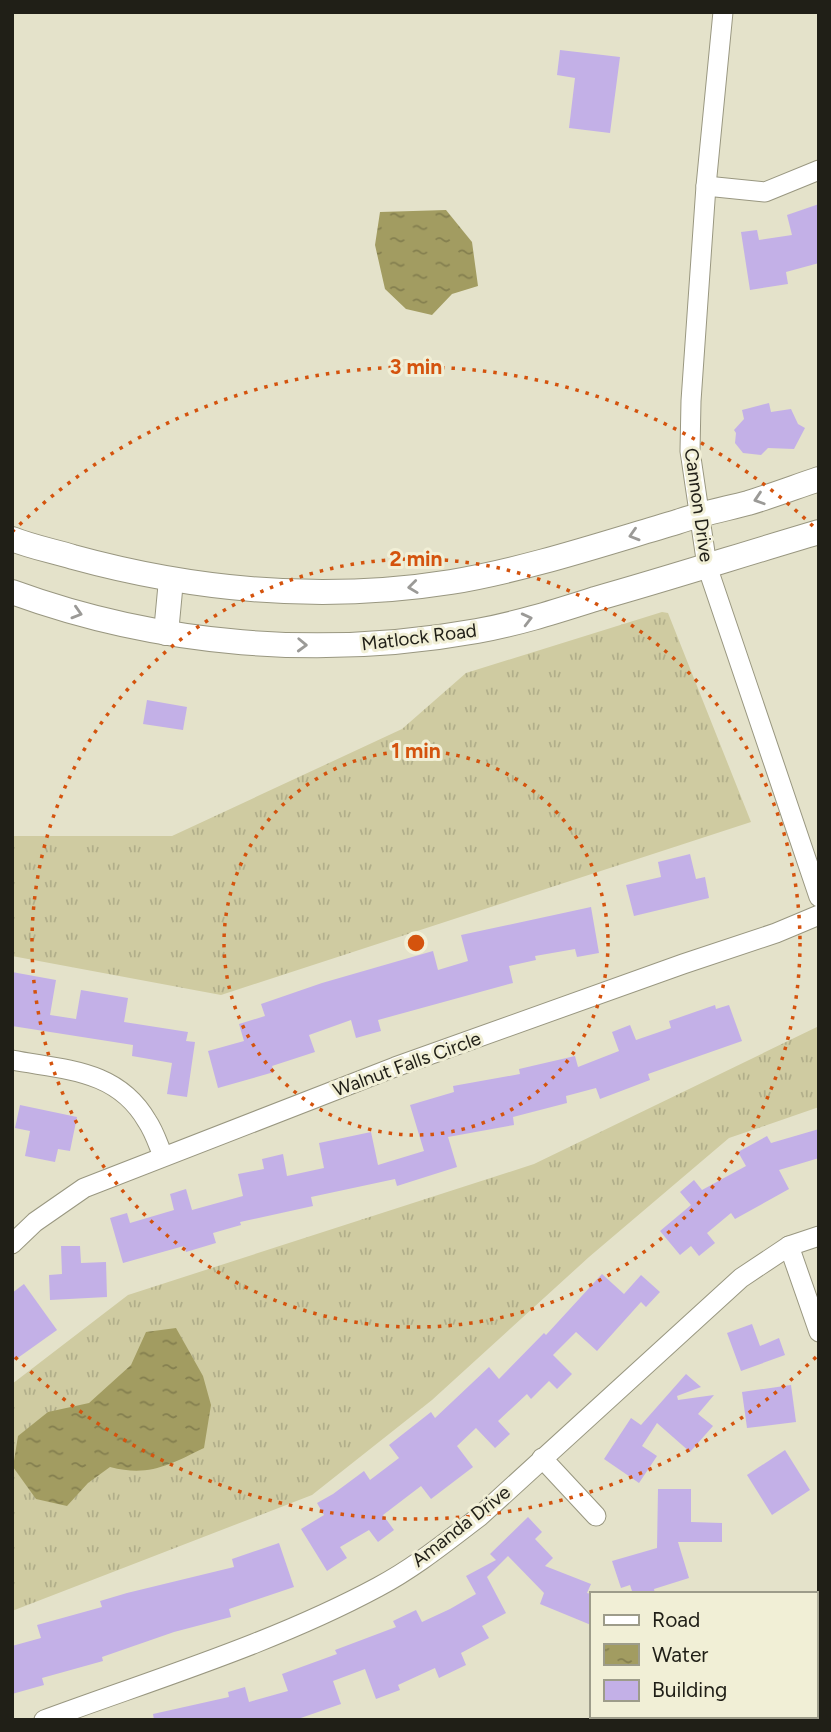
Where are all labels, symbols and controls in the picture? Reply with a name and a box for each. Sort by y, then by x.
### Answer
text: 3 min [390,354,442,379]
street label: Cannon Drive [680,447,718,563]
one-way arrow [754,491,766,505]
one-way arrow [628,526,640,541]
text: 2 min [390,546,442,571]
one-way arrow [407,579,418,594]
one-way arrow [71,604,83,619]
one-way arrow [521,613,533,627]
street label: Matlock Road [360,619,478,655]
one-way arrow [296,638,307,653]
text: 1 min [391,738,441,763]
centre of rings [404,931,428,955]
street label: Walnut Falls Circle [330,1027,484,1101]
street label: Amanda Drive [407,1480,515,1572]
legend [590,1592,817,1718]
text: Road [652,1607,700,1632]
text: Water [652,1642,708,1667]
text: Building [652,1677,727,1702]

